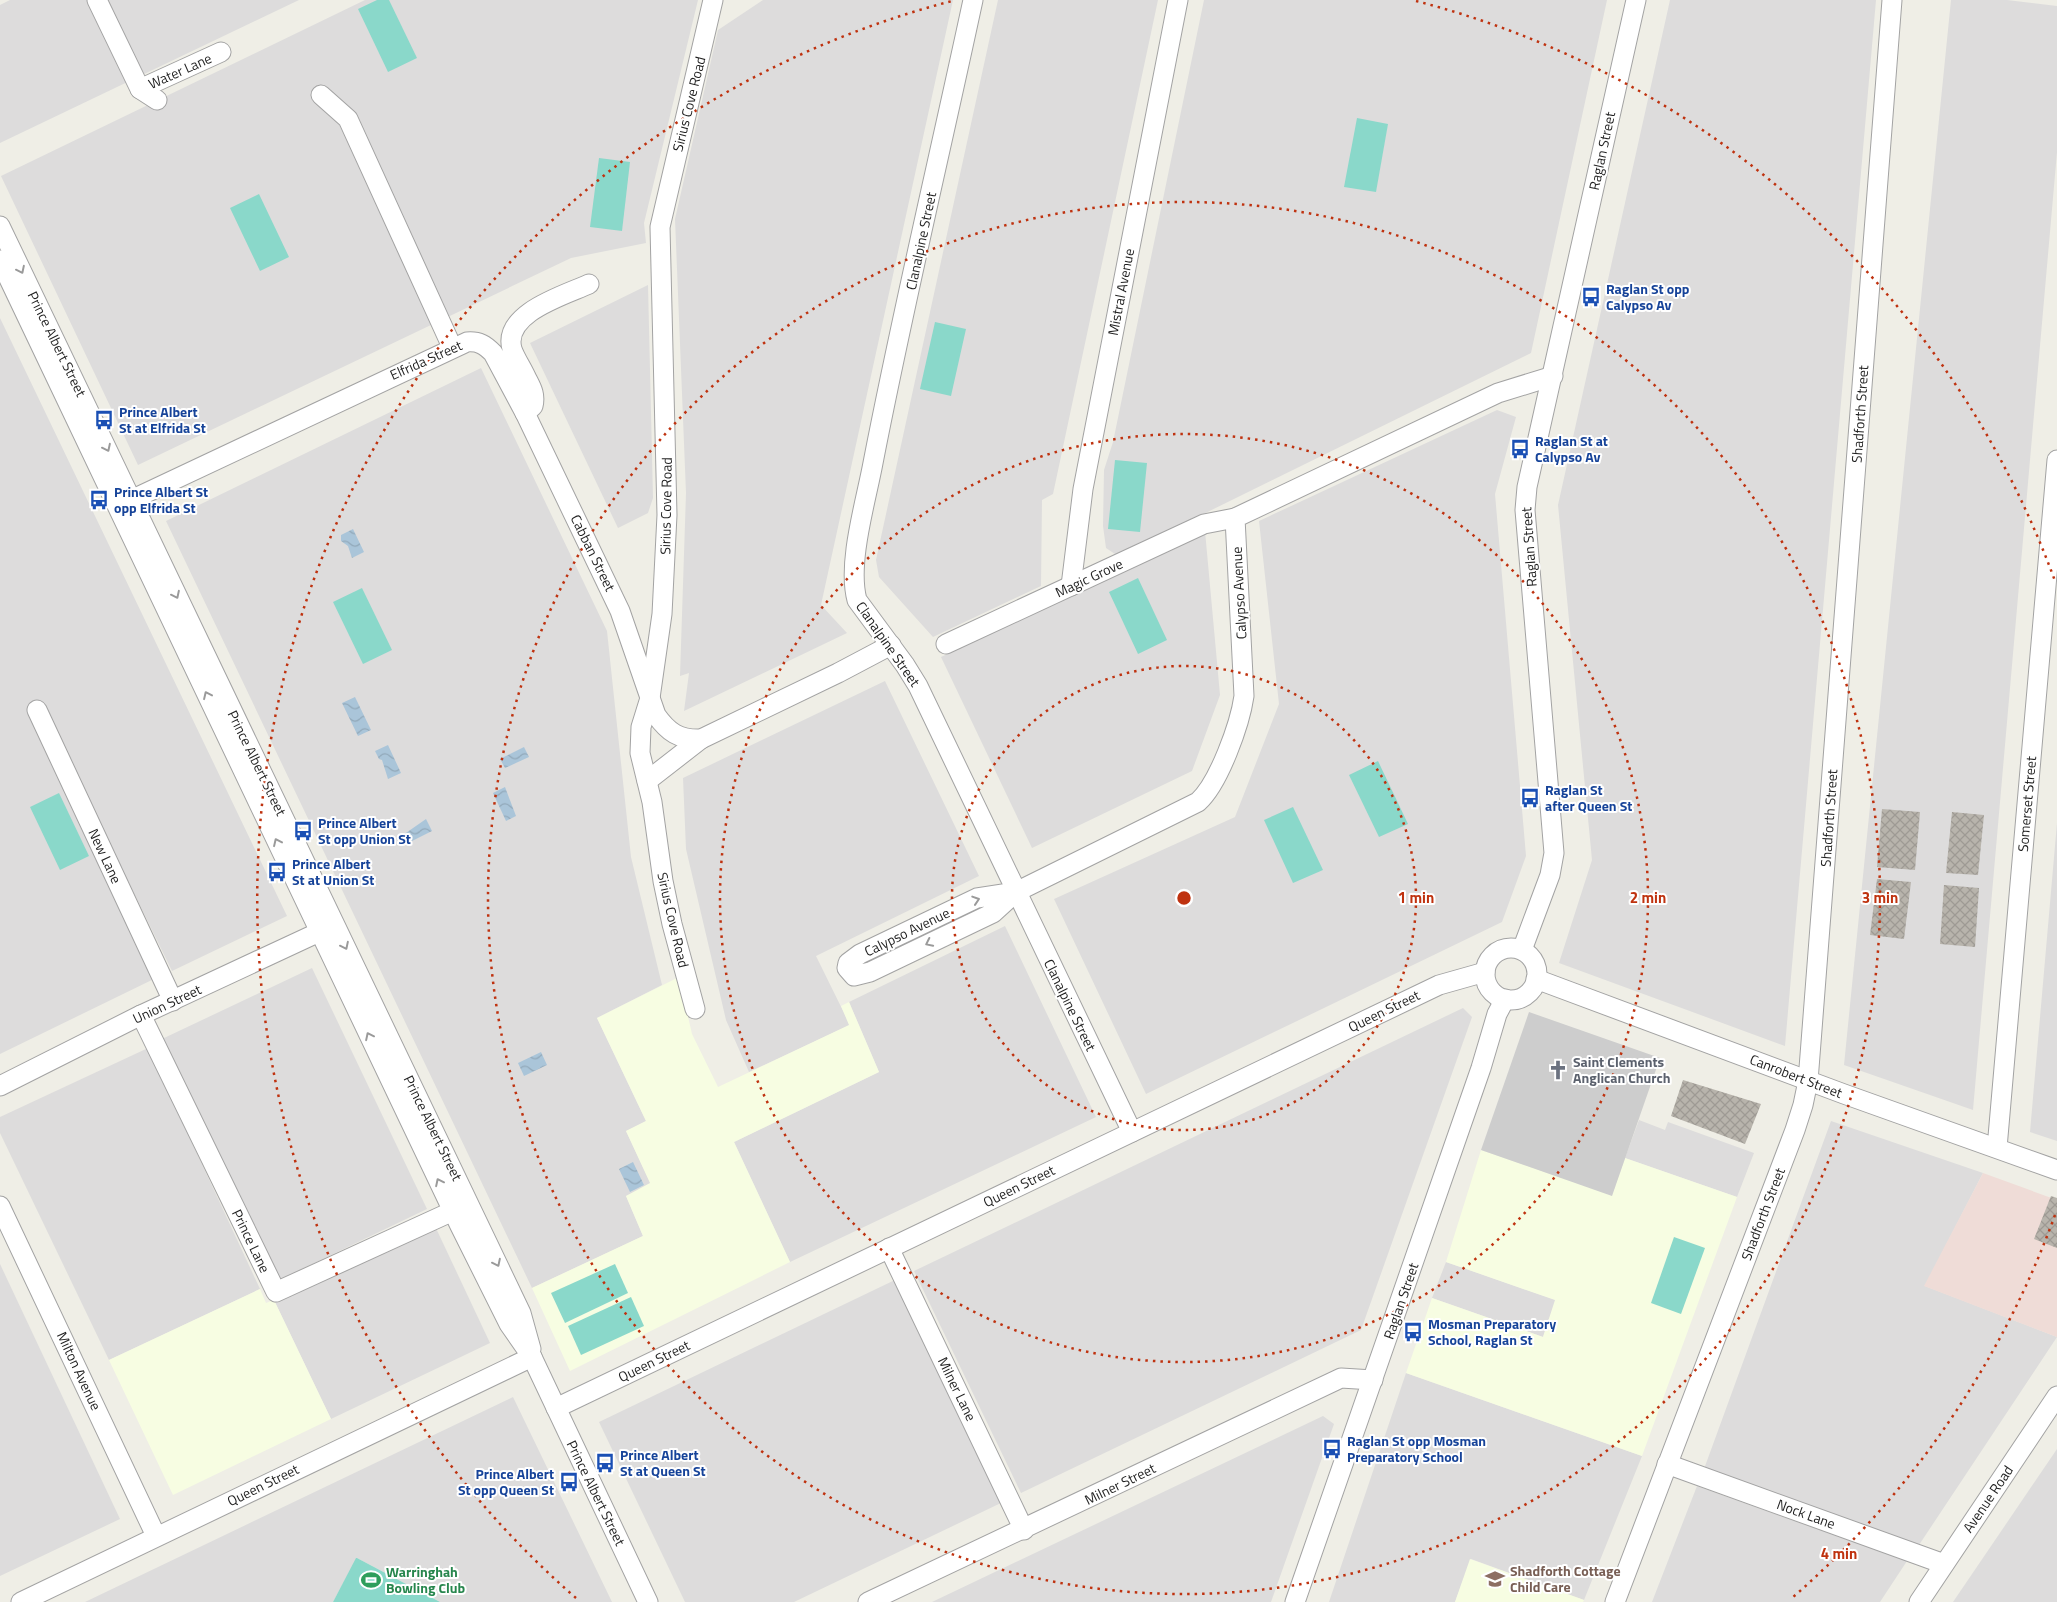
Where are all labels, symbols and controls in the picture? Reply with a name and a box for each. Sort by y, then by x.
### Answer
street label: Water Lane [145,47,215,94]
street label: Sirius Cove Road [667,54,710,154]
street label: Raglan Street [1583,110,1620,192]
street label: Clanalpine Street [900,190,941,292]
street label: Mistral Avenue [1102,247,1139,337]
one-way arrow [15,265,25,274]
place label: Raglan St opp Calypso Av [1606,278,1690,315]
bus stop icon: Raglan St opp Calypso Av [1580,286,1602,308]
street label: Prince Albert Street [23,288,92,400]
street label: Elfrida Street [386,334,465,385]
street label: Shadforth Street [1846,364,1873,464]
place label: Prince Albert St at Elfrida St [119,401,206,438]
bus stop icon: Prince Albert St at Elfrida St [93,409,115,431]
place label: Raglan St at Calypso Av [1535,430,1608,467]
bus stop icon: Raglan St at Calypso Av [1509,438,1531,460]
one-way arrow [100,443,111,452]
street label: Sirius Cove Road [654,457,677,555]
place label: Prince Albert St opp Elfrida St [114,481,208,518]
bus stop icon: Prince Albert St opp Elfrida St [88,489,110,511]
street label: Raglan Street [1515,506,1542,588]
street label: Cabban Street [566,511,621,595]
street label: Calypso Avenue [1226,546,1251,640]
street label: Magic Grove [1051,553,1126,602]
one-way arrow [170,590,181,599]
street label: Clanalpine Street [851,597,926,691]
one-way arrow [203,691,213,700]
street label: Prince Albert Street [223,707,292,819]
street label: Somerset Street [2012,755,2041,853]
street label: Shadforth Street [1815,768,1842,868]
place label: Raglan St after Queen St [1545,779,1632,816]
bus stop icon: Raglan St after Queen St [1519,787,1541,809]
place label: Prince Albert St opp Union St [318,812,411,849]
bus stop icon: Prince Albert St opp Union St [292,820,314,842]
street label: New Lane [84,825,127,887]
one-way arrow [273,838,283,847]
place label: Prince Albert St at Union St [292,853,374,890]
bus stop icon: Prince Albert St at Union St [266,861,288,883]
street label: Sirius Cove Road [652,870,695,970]
text: 1 min [1398,886,1434,909]
text: 2 min [1630,886,1666,909]
text: 3 min [1862,886,1898,909]
centre of rings [1175,889,1193,907]
one-way arrow [971,896,980,906]
street label: Calypso Avenue [860,902,953,961]
one-way arrow [926,937,935,947]
one-way arrow [339,941,350,950]
street label: Clanalpine Street [1039,955,1102,1054]
street label: Union Street [129,978,205,1029]
street label: Queen Street [1344,984,1423,1037]
one-way arrow [365,1032,375,1041]
street label: Canrobert Street [1747,1048,1846,1103]
place label: Saint Clements Anglican Church [1573,1051,1671,1088]
church icon: Saint Clements Anglican Church [1547,1059,1569,1081]
street label: Prince Albert Street [399,1072,468,1184]
street label: Queen Street [979,1159,1058,1212]
street label: Shadforth Street [1735,1164,1790,1263]
one-way arrow [435,1178,445,1187]
street label: Prince Lane [227,1206,276,1276]
one-way arrow [491,1258,501,1267]
street label: Raglan Street [1378,1260,1423,1342]
place label: Mosman Preparatory School, Raglan St [1428,1313,1556,1350]
bus stop icon: Mosman Preparatory School, Raglan St [1402,1321,1424,1343]
street label: Milton Avenue [52,1328,107,1414]
street label: Queen Street [614,1334,693,1387]
street label: Milner Lane [933,1353,982,1424]
place label: Raglan St opp Mosman Preparatory School [1347,1430,1486,1467]
street label: Prince Albert Street [562,1437,631,1549]
bus stop icon: Raglan St opp Mosman Preparatory School [1321,1438,1343,1460]
place label: Prince Albert St at Queen St [620,1444,706,1481]
bus stop icon: Prince Albert St at Queen St [594,1452,616,1474]
street label: Milner Street [1081,1457,1159,1510]
street label: Queen Street [223,1458,302,1511]
street label: Avenue Road [1957,1461,2018,1537]
place label: Prince Albert St opp Queen St [458,1463,554,1500]
bus stop icon: Prince Albert St opp Queen St [558,1471,580,1493]
street label: Nock Lane [1774,1493,1838,1534]
text: 4 min [1821,1542,1857,1565]
place label: Shadforth Cottage Child Care [1510,1560,1621,1597]
place label: Warringhah Bowling Club [386,1561,466,1598]
school or university icon: Shadforth Cottage Child Care [1484,1568,1506,1590]
sports icon: Warringhah Bowling Club [360,1569,382,1591]

